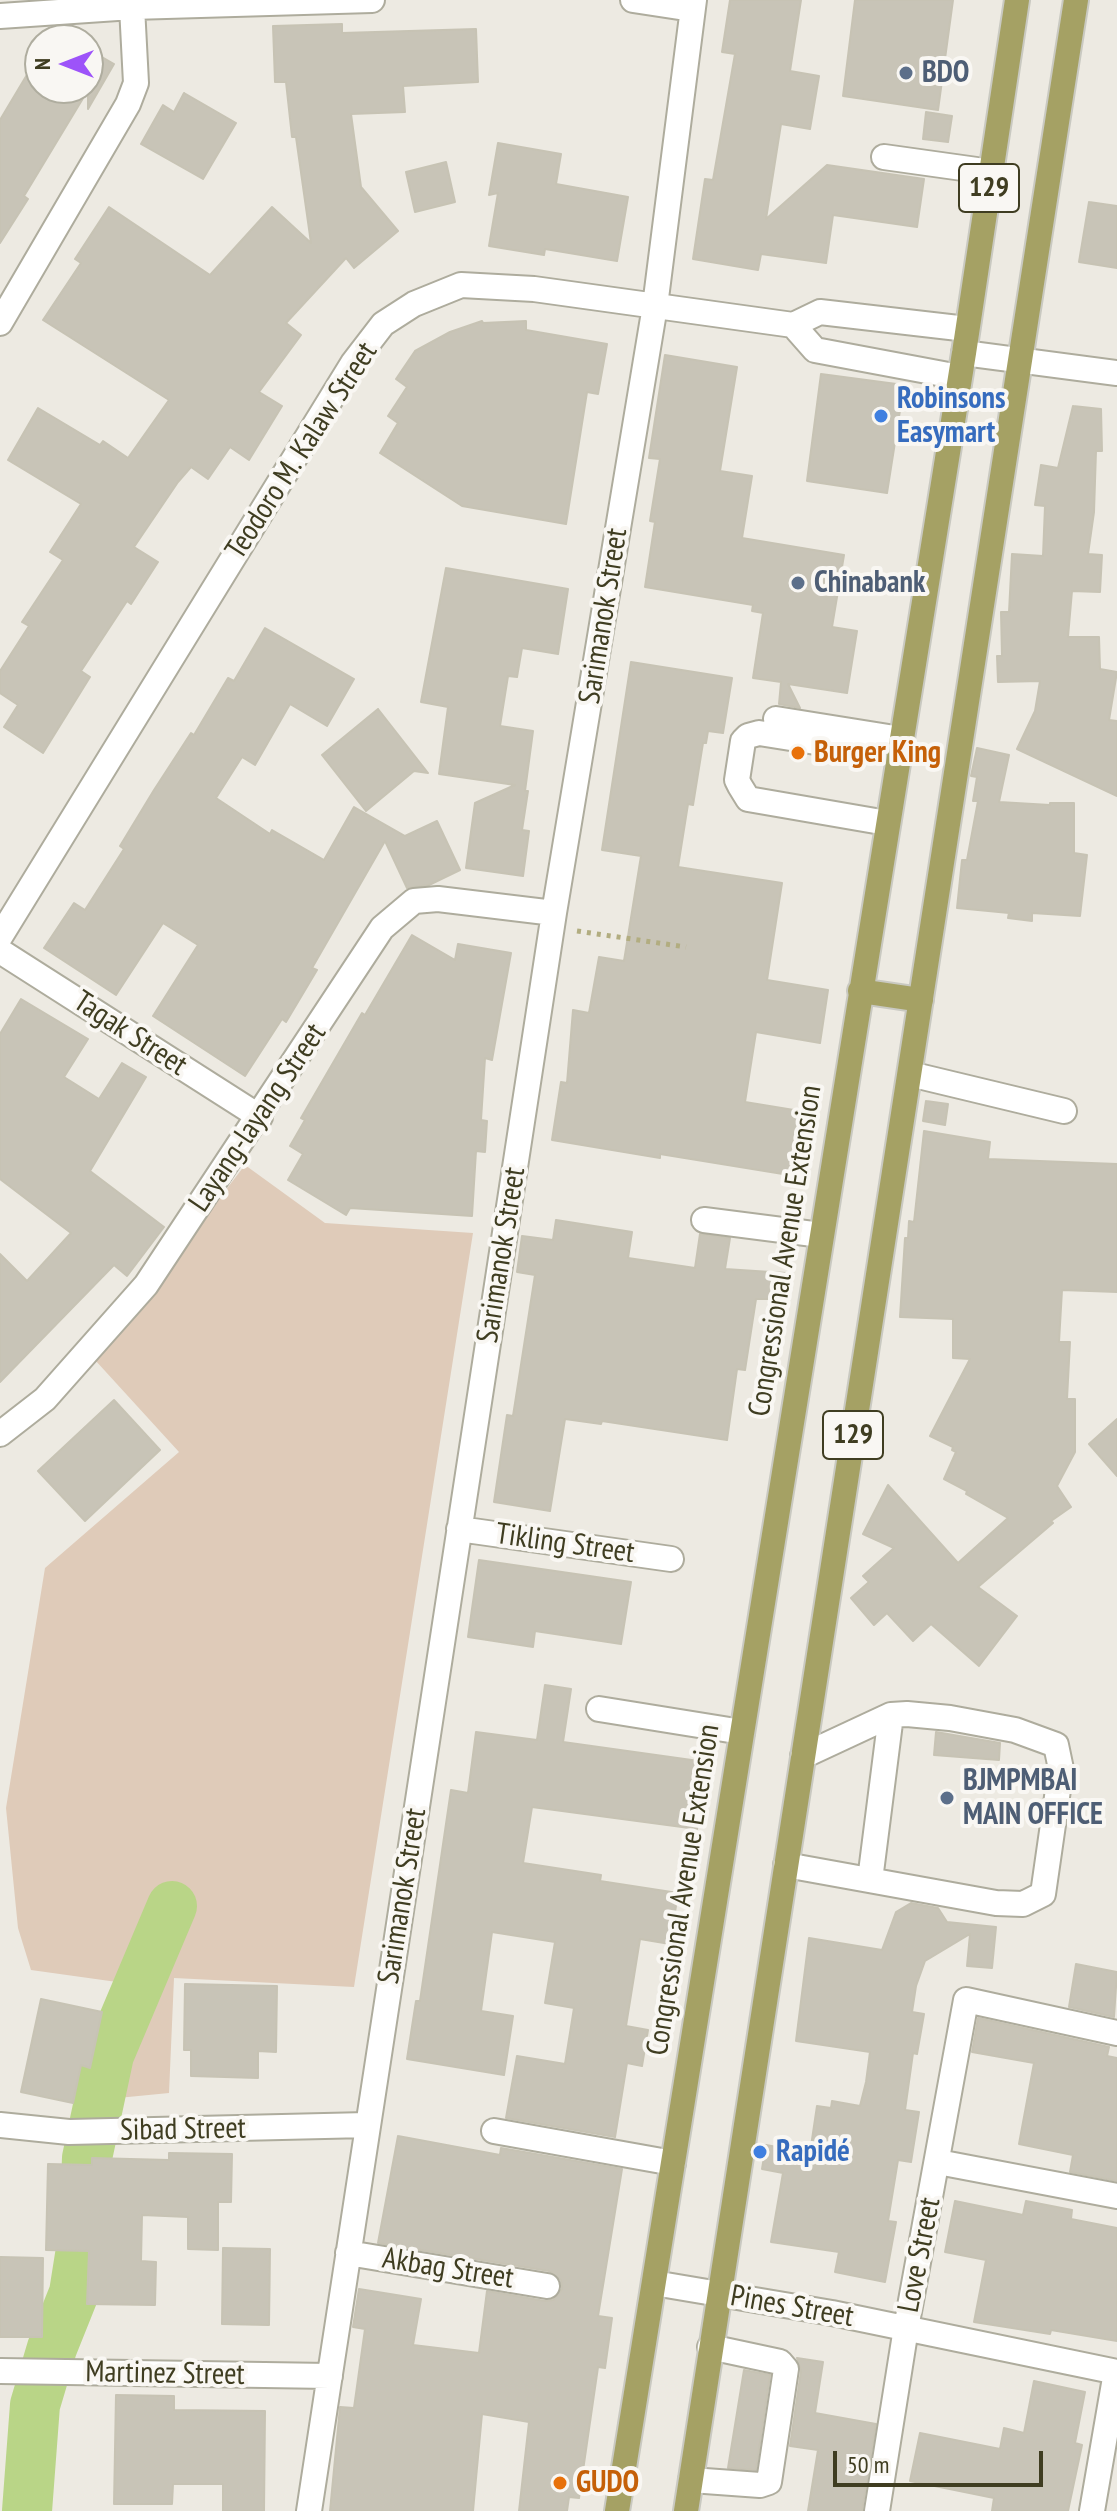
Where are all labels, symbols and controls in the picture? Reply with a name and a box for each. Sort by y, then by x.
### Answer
north arrow [24,24,104,104]
place label: BDO [922,55,969,91]
text: N [28,58,56,70]
marker: BDO [897,64,915,82]
road number: 129 [959,164,1019,212]
street label: Teodoro M. Kalaw Street [219,336,385,566]
place label: Robinsons Easymart [897,381,1006,452]
marker: Robinsons Easymart [872,407,890,425]
street label: Sarimanok Street [572,526,636,706]
place label: Chinabank [814,565,925,601]
marker: Chinabank [789,574,807,592]
place label: Burger King [814,735,941,771]
marker: Burger King [789,744,807,762]
street label: Tagak Street [67,984,193,1084]
street label: Layang-layang Street [182,1017,334,1219]
street label: Congressional Avenue Extension [742,1083,830,1419]
street label: Sarimanok Street [470,1165,534,1345]
road number: 129 [823,1411,883,1459]
street label: Tikling Street [493,1516,637,1572]
street label: Congressional Avenue Extension [640,1722,728,2058]
place label: BJMPMBAI MAIN OFFICE [963,1763,1103,1834]
marker: BJMPMBAI MAIN OFFICE [938,1789,956,1807]
street label: Sarimanok Street [371,1806,435,1986]
street label: Sibad Street [120,2111,246,2149]
place label: Rapidé [776,2134,850,2170]
marker: Rapidé [751,2143,769,2161]
street label: Love Street [891,2194,949,2316]
street label: Akbag Street [380,2241,516,2297]
street label: Pines Street [728,2278,856,2336]
street label: Martinez Street [85,2355,245,2393]
scale bar [837,2435,1047,2485]
text: 50 m [847,2449,889,2480]
place label: GUDO [576,2465,639,2501]
marker: GUDO [551,2474,569,2492]

